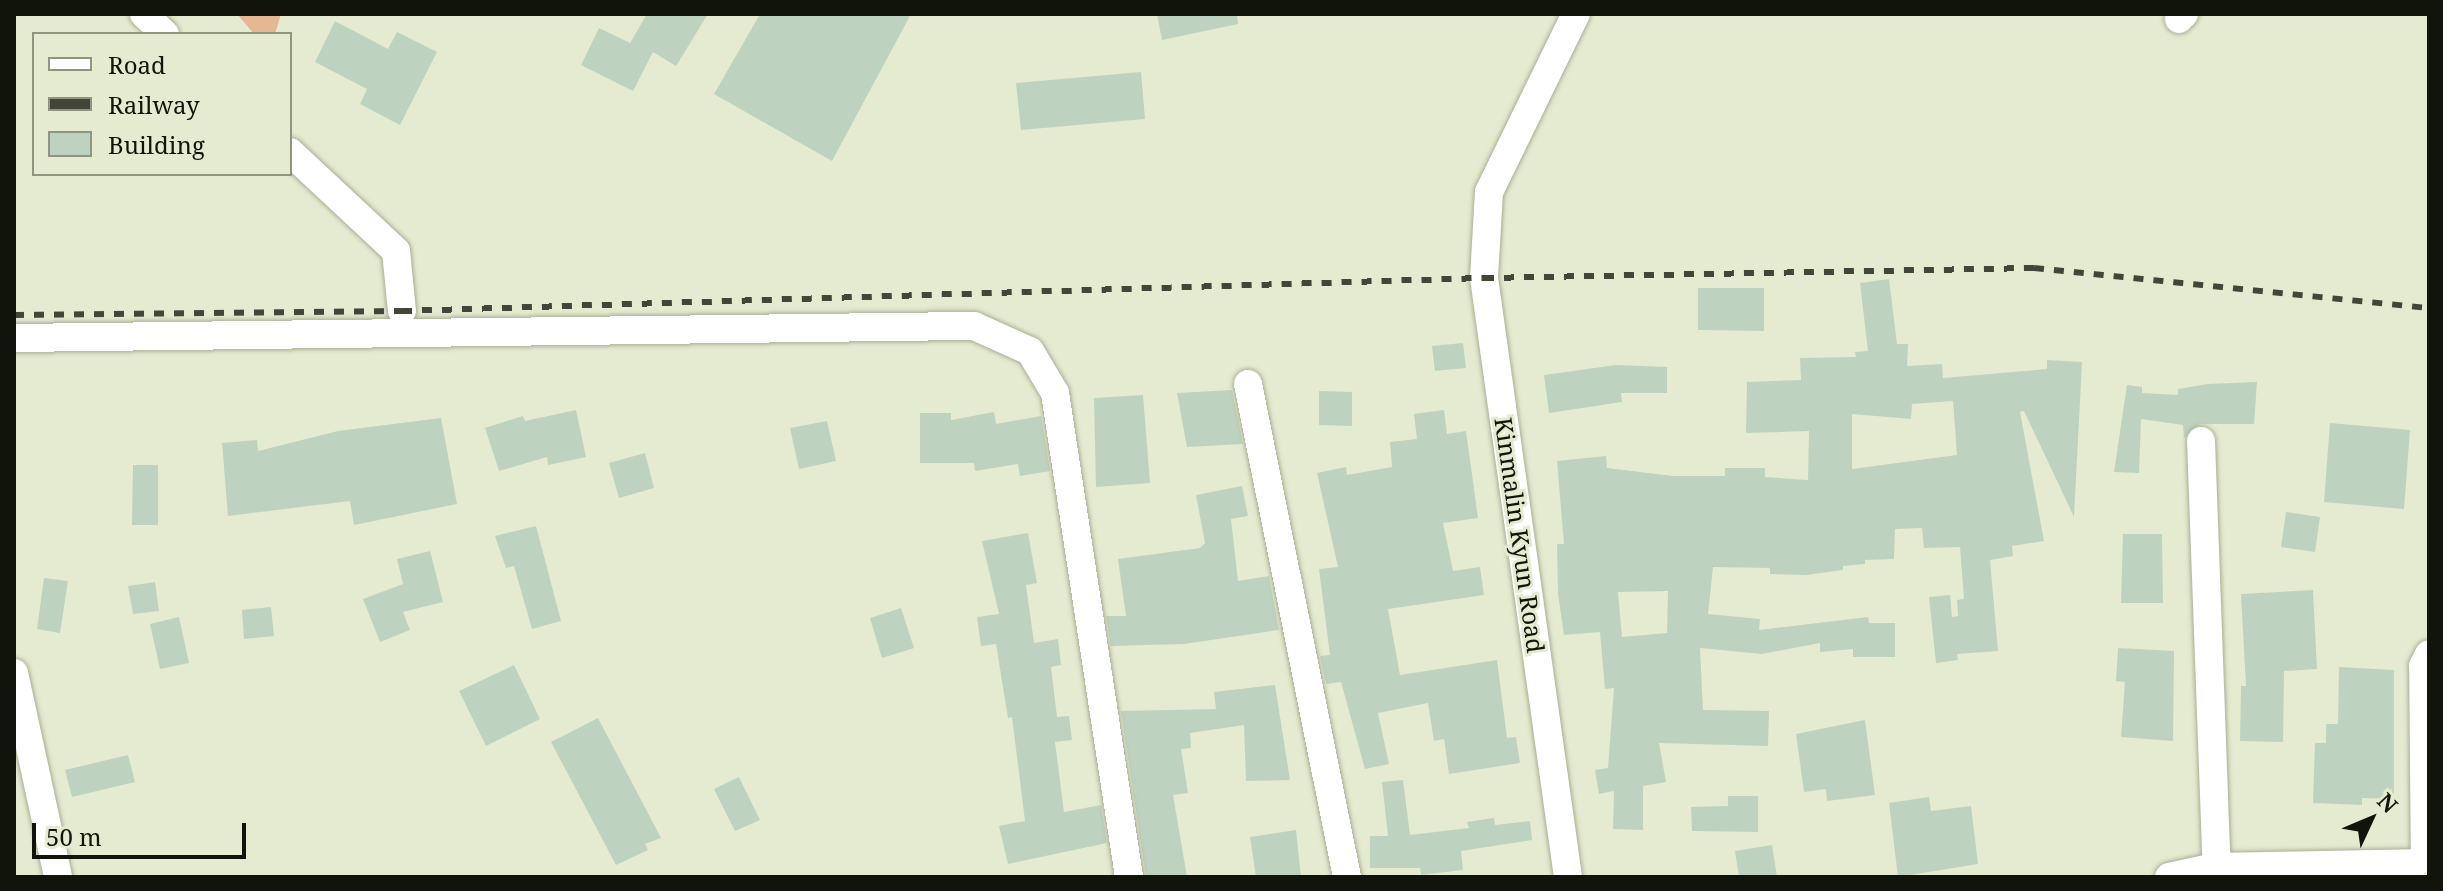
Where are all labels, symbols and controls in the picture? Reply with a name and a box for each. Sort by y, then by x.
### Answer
legend [32,32,292,176]
text: Road [108,48,166,81]
text: Railway [108,88,200,121]
text: Building [108,128,205,161]
street label: Kinmalin Kyun Road [1489,415,1551,655]
north arrow [2331,779,2411,859]
text: N [2371,786,2405,819]
scale bar [36,807,250,857]
text: 50 m [46,820,102,853]

